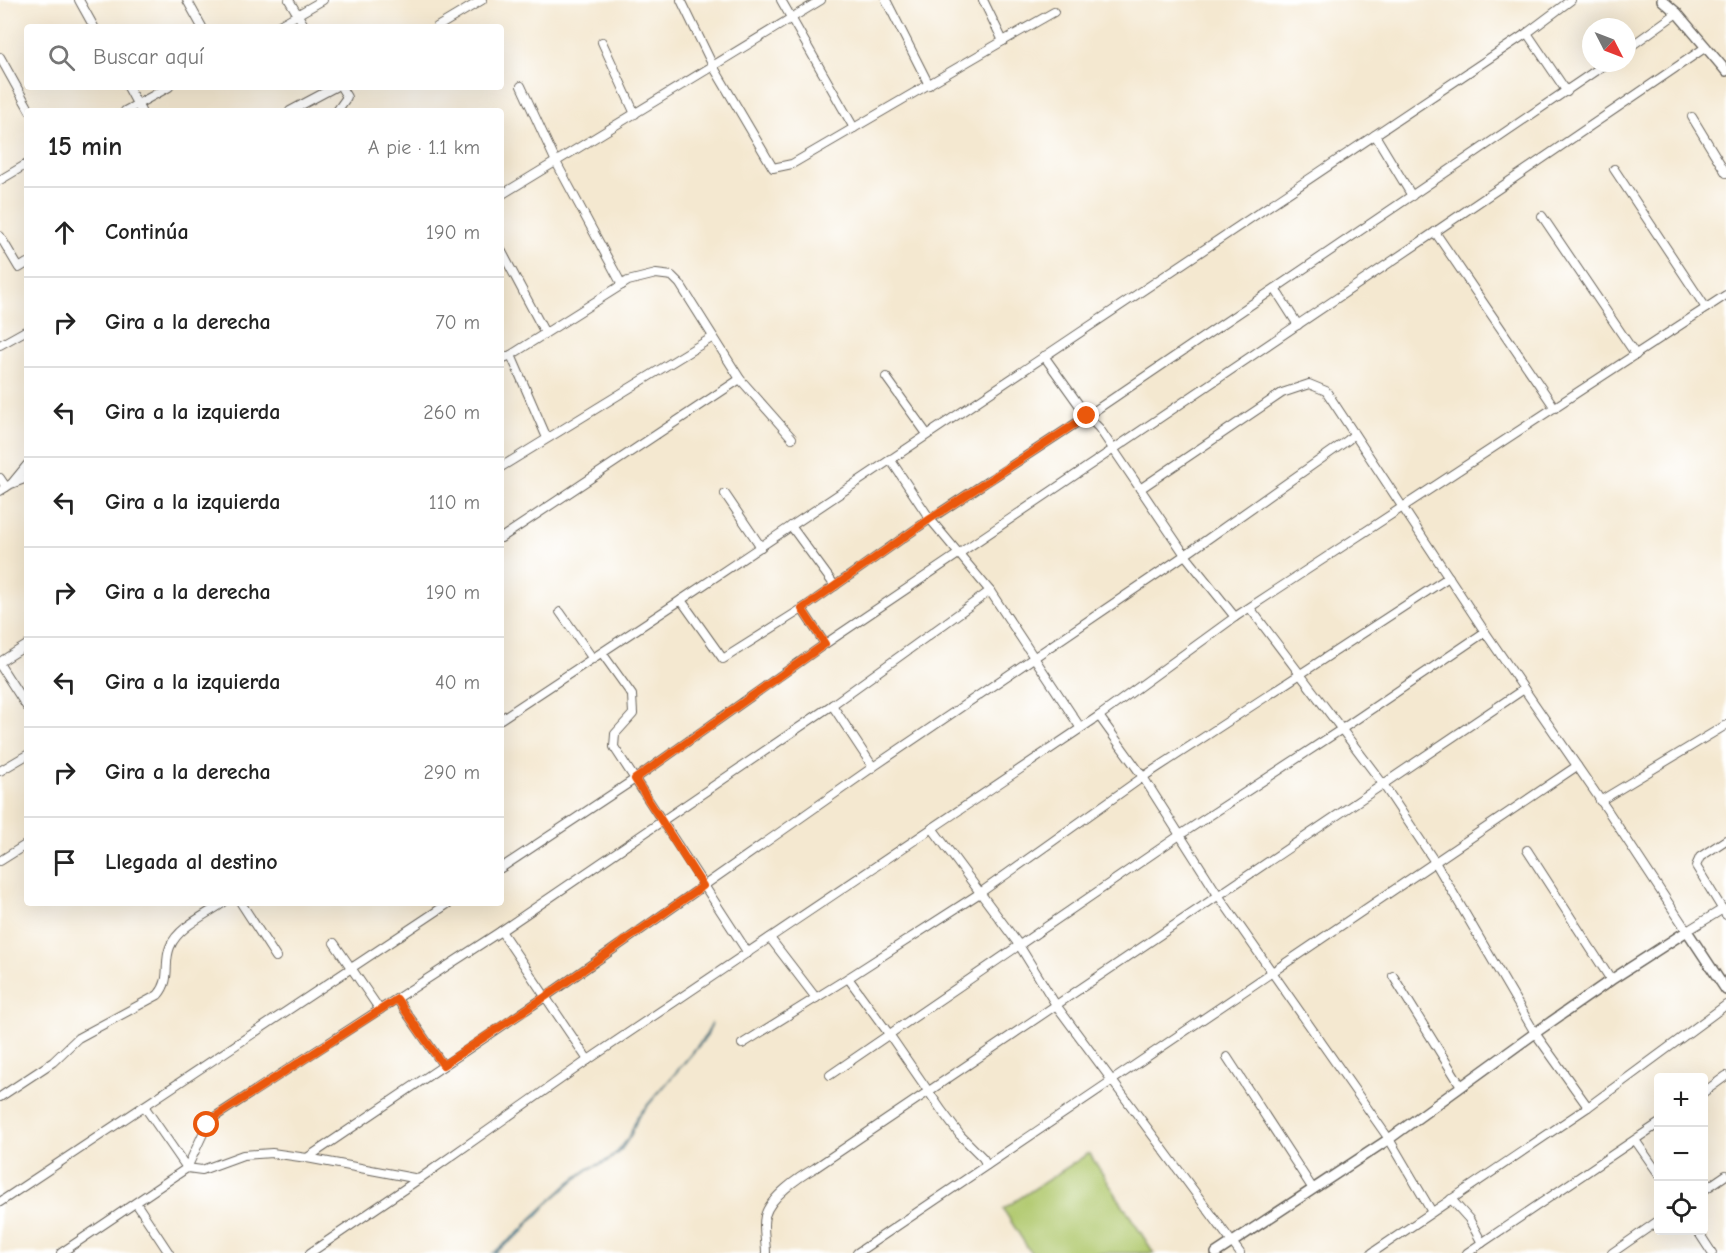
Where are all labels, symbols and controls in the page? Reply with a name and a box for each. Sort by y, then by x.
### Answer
north arrow [1582,18,1636,72]
search box [24,24,504,90]
icon: search [45,41,78,74]
text: Buscar aquí [93,44,204,70]
text: 15 min [48,132,122,162]
text: A pie · 1.1 km [368,136,480,159]
icon: ahead [48,216,81,249]
text: Continúa [105,219,189,245]
text: 190 m [426,221,480,244]
icon: right [48,306,81,339]
text: Gira a la derecha [105,309,271,335]
text: 70 m [435,311,480,334]
icon: left [48,396,81,429]
text: Gira a la izquierda [105,399,280,425]
text: 260 m [423,401,480,424]
route end [1073,402,1099,428]
icon: left [48,486,81,519]
text: Gira a la izquierda [105,489,280,515]
text: 110 m [429,491,480,514]
icon: right [48,576,81,609]
text: Gira a la derecha [105,579,271,605]
text: 190 m [426,581,480,604]
icon: left [48,666,81,699]
text: Gira a la izquierda [105,669,280,695]
text: 40 m [435,671,480,694]
icon: right [48,756,81,789]
text: Gira a la derecha [105,759,271,785]
text: 290 m [424,761,480,784]
icon: arrive [48,846,81,879]
text: Llegada al destino [105,849,278,875]
map controls [1654,1073,1708,1235]
button: + [1654,1073,1708,1127]
route start [193,1111,219,1137]
button: − [1654,1127,1708,1181]
button: locate [1654,1181,1708,1235]

